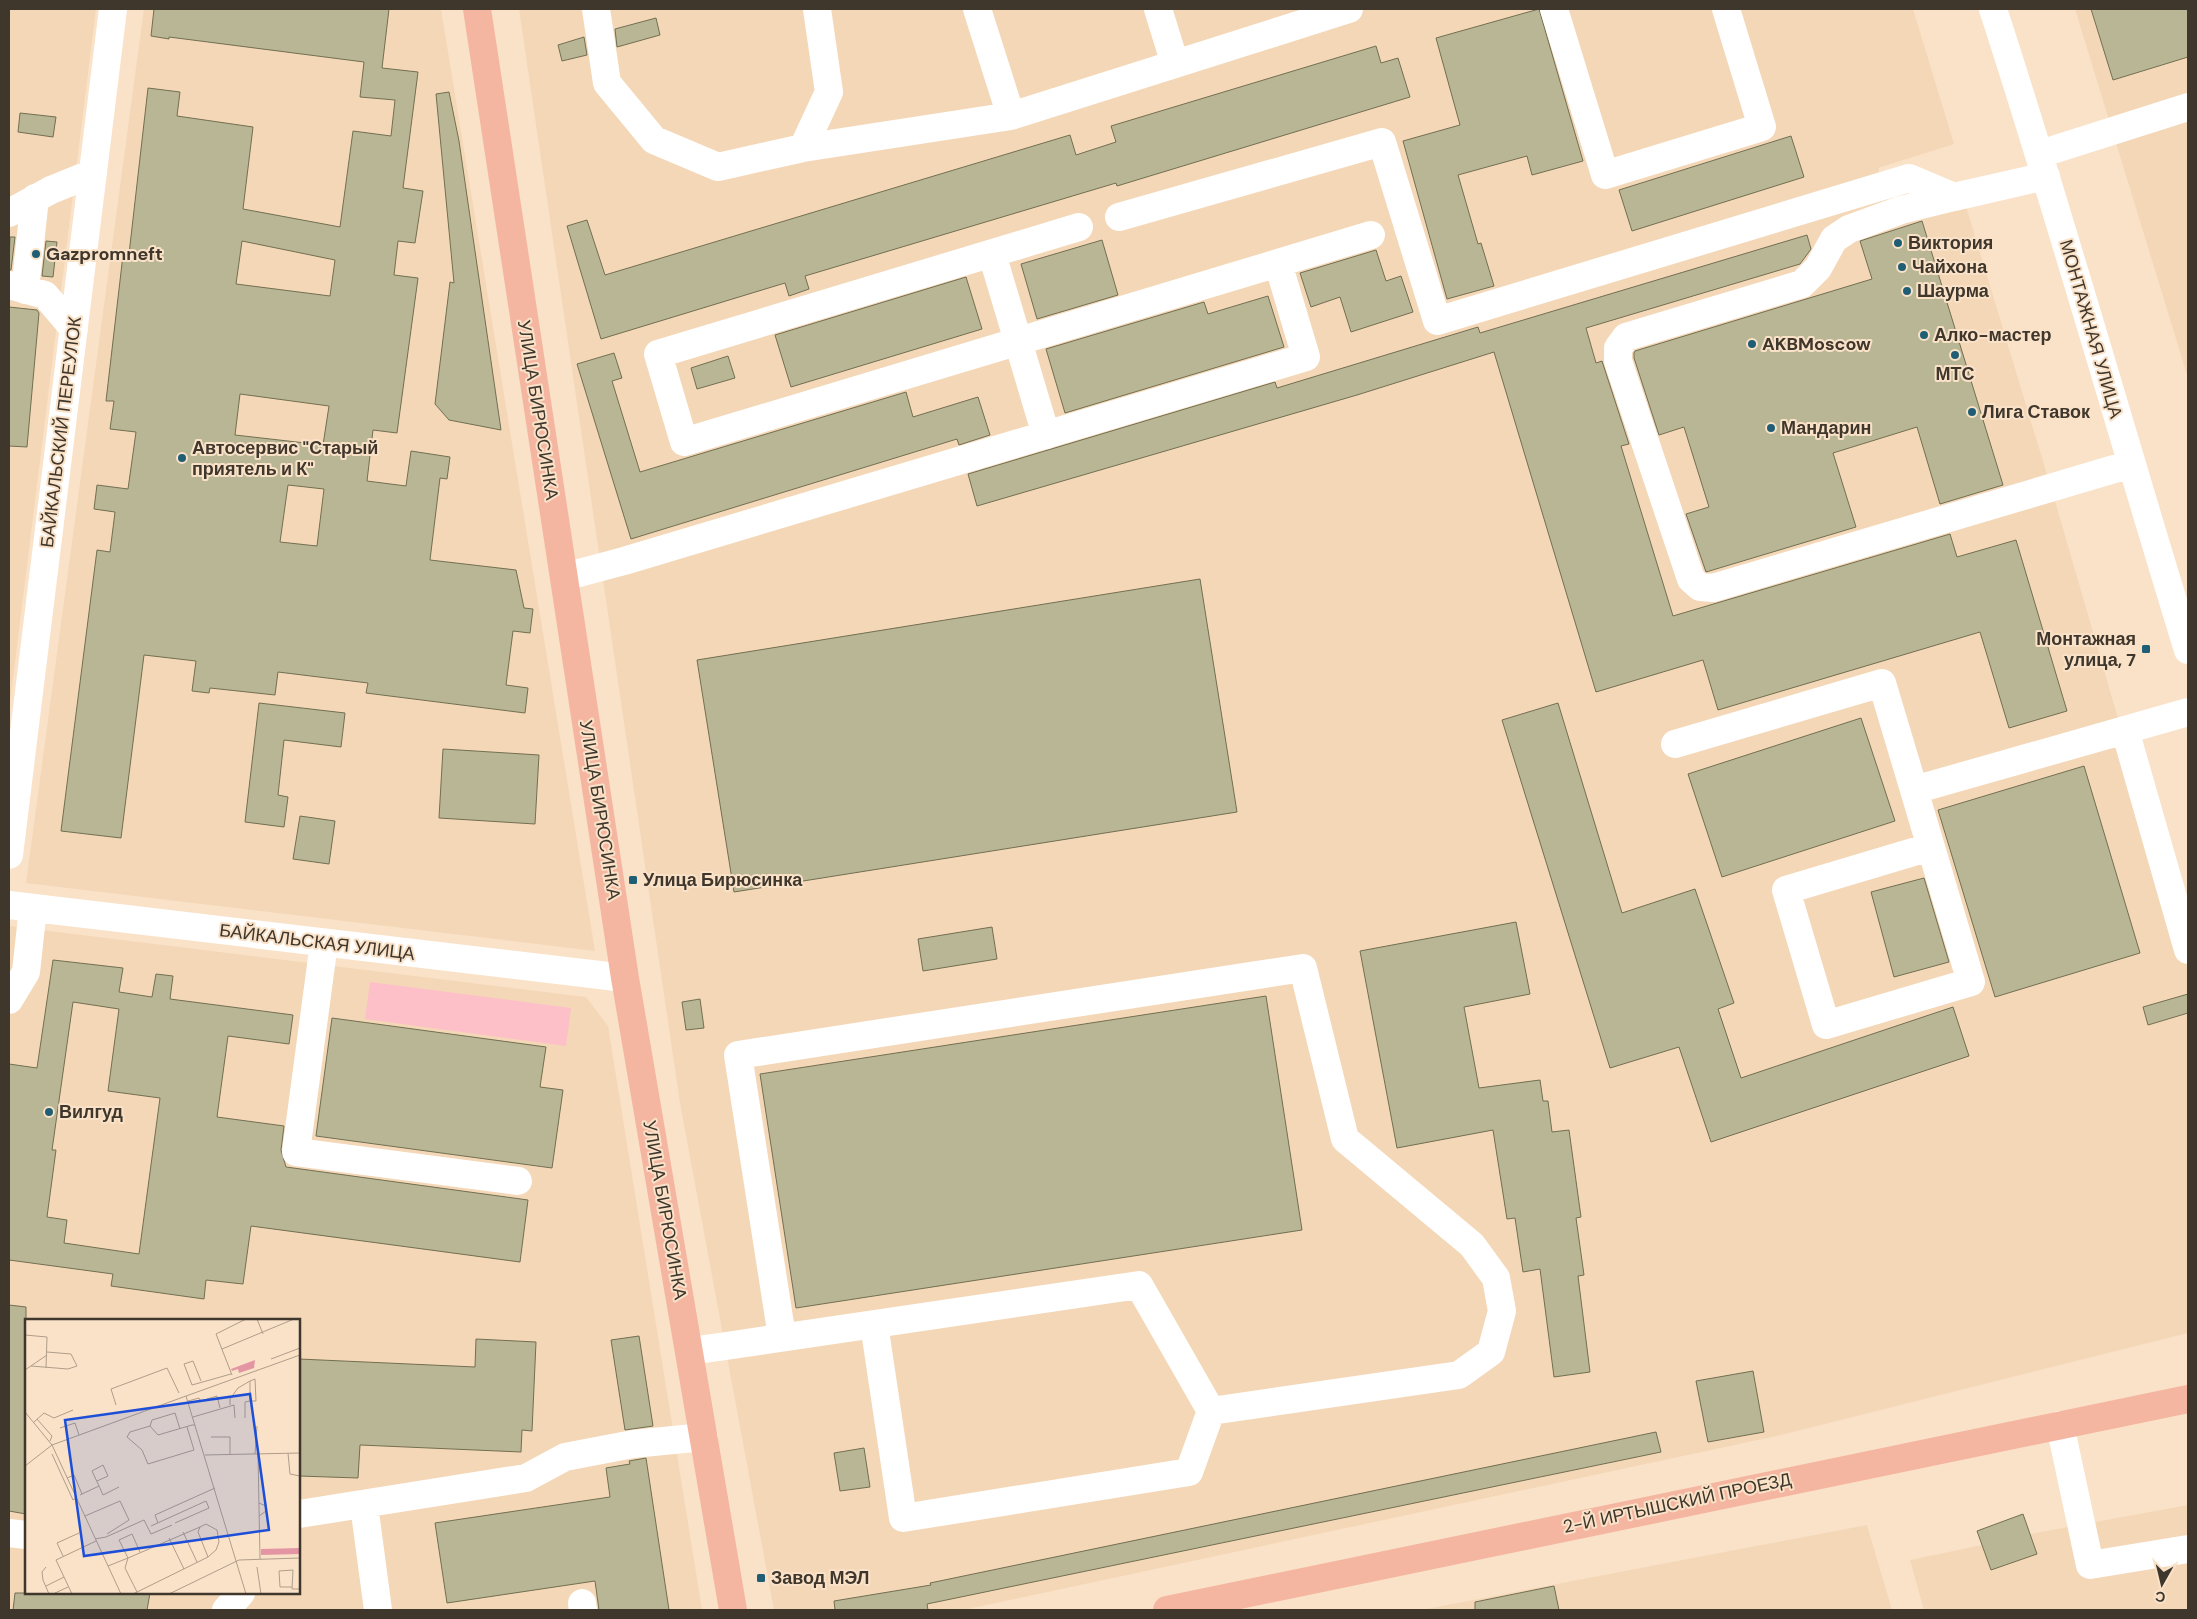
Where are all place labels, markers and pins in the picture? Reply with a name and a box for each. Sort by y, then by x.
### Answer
place label: Виктория [1908,231,1993,255]
marker: Виктория [1892,237,1904,249]
place label: Gazpromneft [46,242,163,266]
marker: Gazpromneft [30,248,42,260]
place label: Чайхона [1912,255,1988,279]
marker: Чайхона [1896,261,1908,273]
place label: Шаурма [1917,279,1990,303]
marker: Шаурма [1901,285,1913,297]
place label: Алко-мастер [1934,323,2052,347]
marker: Алко-мастер [1918,329,1930,341]
place label: AKBMoscow [1762,332,1871,356]
marker: AKBMoscow [1746,338,1758,350]
marker: МТС [1949,349,1961,361]
place label: МТС [1936,362,1975,386]
place label: Лига Ставок [1982,400,2091,424]
marker: Лига Ставок [1966,406,1978,418]
place label: Мандарин [1781,416,1871,440]
marker: Мандарин [1765,422,1777,434]
place label: Автосервис "Старый приятель и К" [192,436,378,481]
marker: Автосервис "Старый приятель и К" [176,452,188,464]
place label: Монтажная улица, 7 [2036,627,2136,672]
marker: Монтажная улица, 7 [2140,643,2152,655]
place label: Улица Бирюсинка [643,868,803,892]
marker: Улица Бирюсинка [627,874,639,886]
place label: Вилгуд [59,1100,124,1124]
marker: Вилгуд [43,1106,55,1118]
place label: Завод МЭЛ [771,1566,869,1590]
marker: Завод МЭЛ [755,1572,767,1584]

